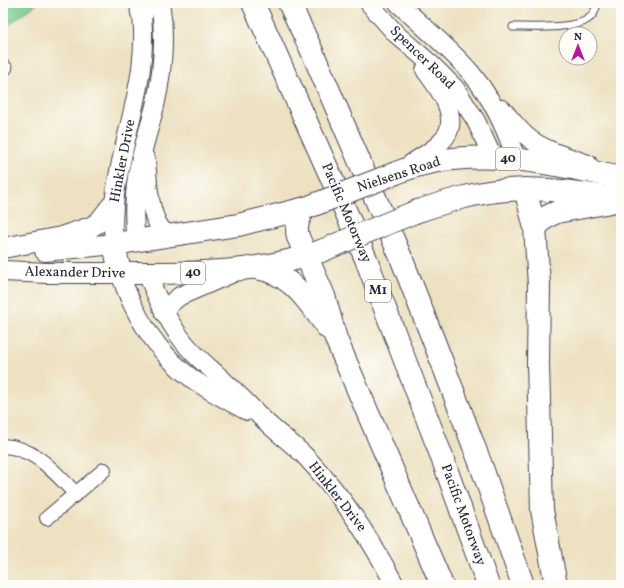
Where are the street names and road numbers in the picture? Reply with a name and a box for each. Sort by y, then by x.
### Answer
street label: Spencer Road [385,22,459,94]
street label: Hinkler Drive [106,117,140,204]
road number: 40 [496,148,520,170]
street label: Nielsens Road [355,153,443,197]
street label: Pacific Motorway [316,160,376,266]
road number: 40 [181,262,205,284]
street label: Alexander Drive [24,263,126,283]
road number: M1 [365,280,391,302]
street label: Hinkler Drive [304,458,371,536]
street label: Pacific Motorway [436,462,490,569]

